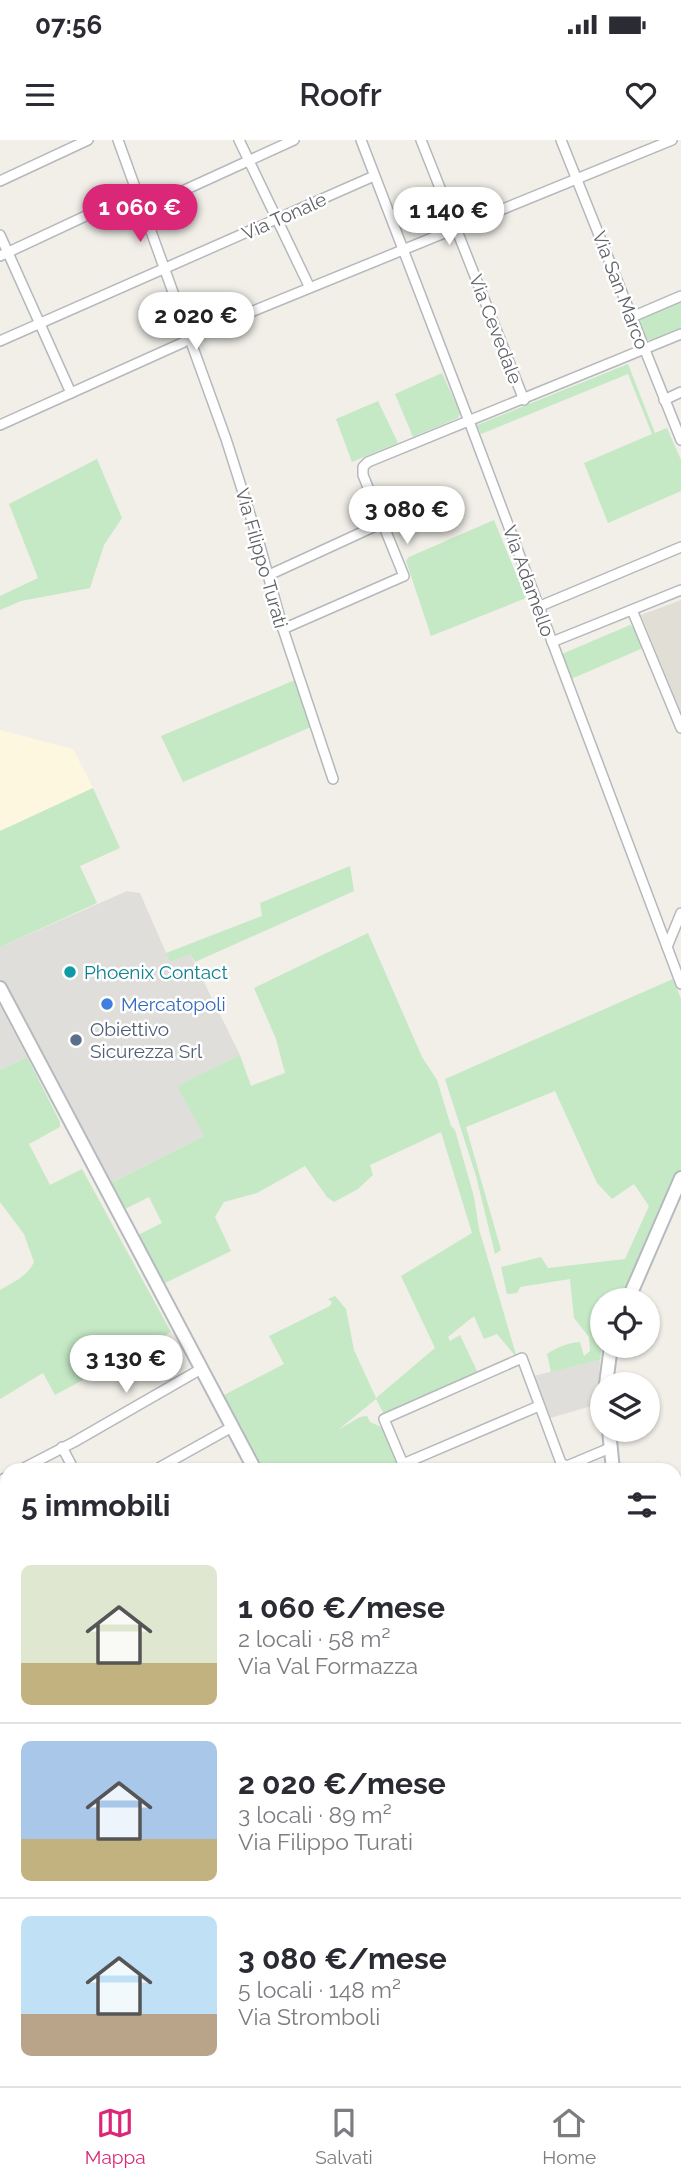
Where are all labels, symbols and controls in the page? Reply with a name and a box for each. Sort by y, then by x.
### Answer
text: 07:56 [35,10,102,40]
icon: menu [21,76,59,114]
text: Roofr [299,76,382,113]
icon: heart [622,76,660,114]
pin: 1 060 € [75,184,205,244]
street label: Via Tonale [238,188,330,244]
pin: 1 140 € [384,188,514,247]
text: 1 060 € [99,193,181,220]
text: 1 140 € [409,196,489,223]
street label: Via San Marco [588,228,654,352]
street label: Via Cevedale [465,271,527,387]
pin: 2 020 € [131,292,261,352]
text: 2 020 € [154,301,238,328]
street label: Via Filippo Turati [231,485,293,631]
pin: 3 080 € [342,486,472,546]
text: 3 080 € [365,495,449,522]
street label: Via Adamello [499,522,559,640]
place label: Phoenix Contact [84,961,228,983]
marker: Phoenix Contact [62,964,78,980]
place label: Mercatopoli [121,993,226,1015]
marker: Mercatopoli [99,996,115,1012]
place label: Obiettivo Sicurezza Srl [90,1018,203,1062]
marker: Obiettivo Sicurezza Srl [68,1032,84,1048]
map controls [590,1288,660,1442]
button: locate [590,1288,660,1358]
pin: 3 130 € [61,1336,191,1395]
text: 3 130 € [86,1344,166,1371]
button: layers [590,1372,660,1442]
icon: filters [623,1486,661,1524]
text: 5 immobili [21,1488,170,1523]
text: 1 060 €/mese [238,1590,445,1625]
icon: home [77,1593,161,1677]
text: 2 locali · 58 m² [238,1625,390,1652]
text: Via Val Formazza [238,1652,418,1679]
text: 2 020 €/mese [238,1766,446,1801]
icon: home [77,1769,161,1853]
text: 3 locali · 89 m² [238,1801,392,1828]
text: Via Filippo Turati [238,1828,413,1855]
text: 3 080 €/mese [238,1941,447,1976]
icon: home [77,1944,161,2028]
text: 5 locali · 148 m² [238,1976,401,2003]
text: Via Stromboli [238,2003,380,2030]
tab: Mappa [85,2104,146,2168]
tab: Salvati [315,2104,373,2168]
tab: Home [542,2104,596,2168]

